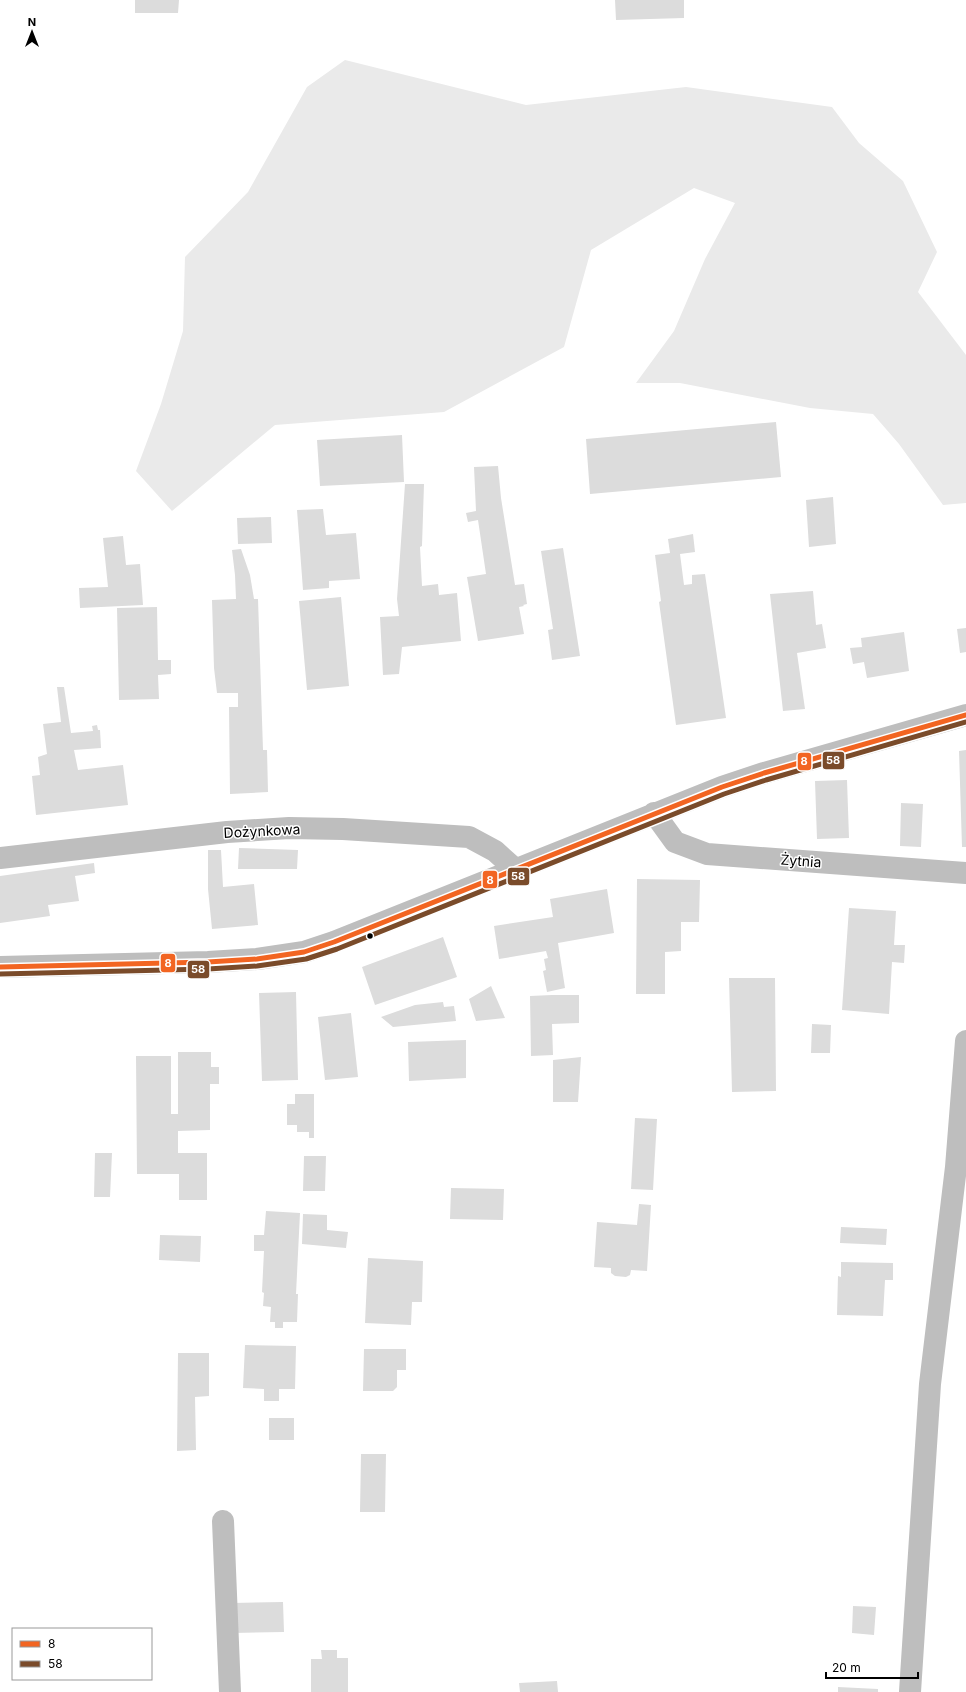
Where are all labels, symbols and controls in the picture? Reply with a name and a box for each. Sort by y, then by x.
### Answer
north arrow [12,12,52,52]
text: N [28,15,36,29]
line badge: 58 [822,751,845,770]
line badge: 8 [797,752,812,771]
text: 58 [826,753,840,767]
text: 8 [800,754,808,768]
street label: Dożynkowa [223,820,301,841]
street label: Żytnia [780,851,822,870]
line badge: 58 [507,867,530,886]
text: 58 [511,869,525,883]
line badge: 8 [482,870,498,889]
text: 8 [486,873,494,887]
unlabelled marker [365,931,375,941]
line badge: 8 [160,953,176,973]
text: 8 [164,956,172,970]
line badge: 58 [187,960,210,979]
text: 58 [191,962,205,976]
legend [12,1628,152,1680]
text: 8 [48,1636,55,1651]
scale bar [826,1654,918,1680]
text: 58 [48,1656,63,1671]
text: 20 m [832,1660,861,1675]

